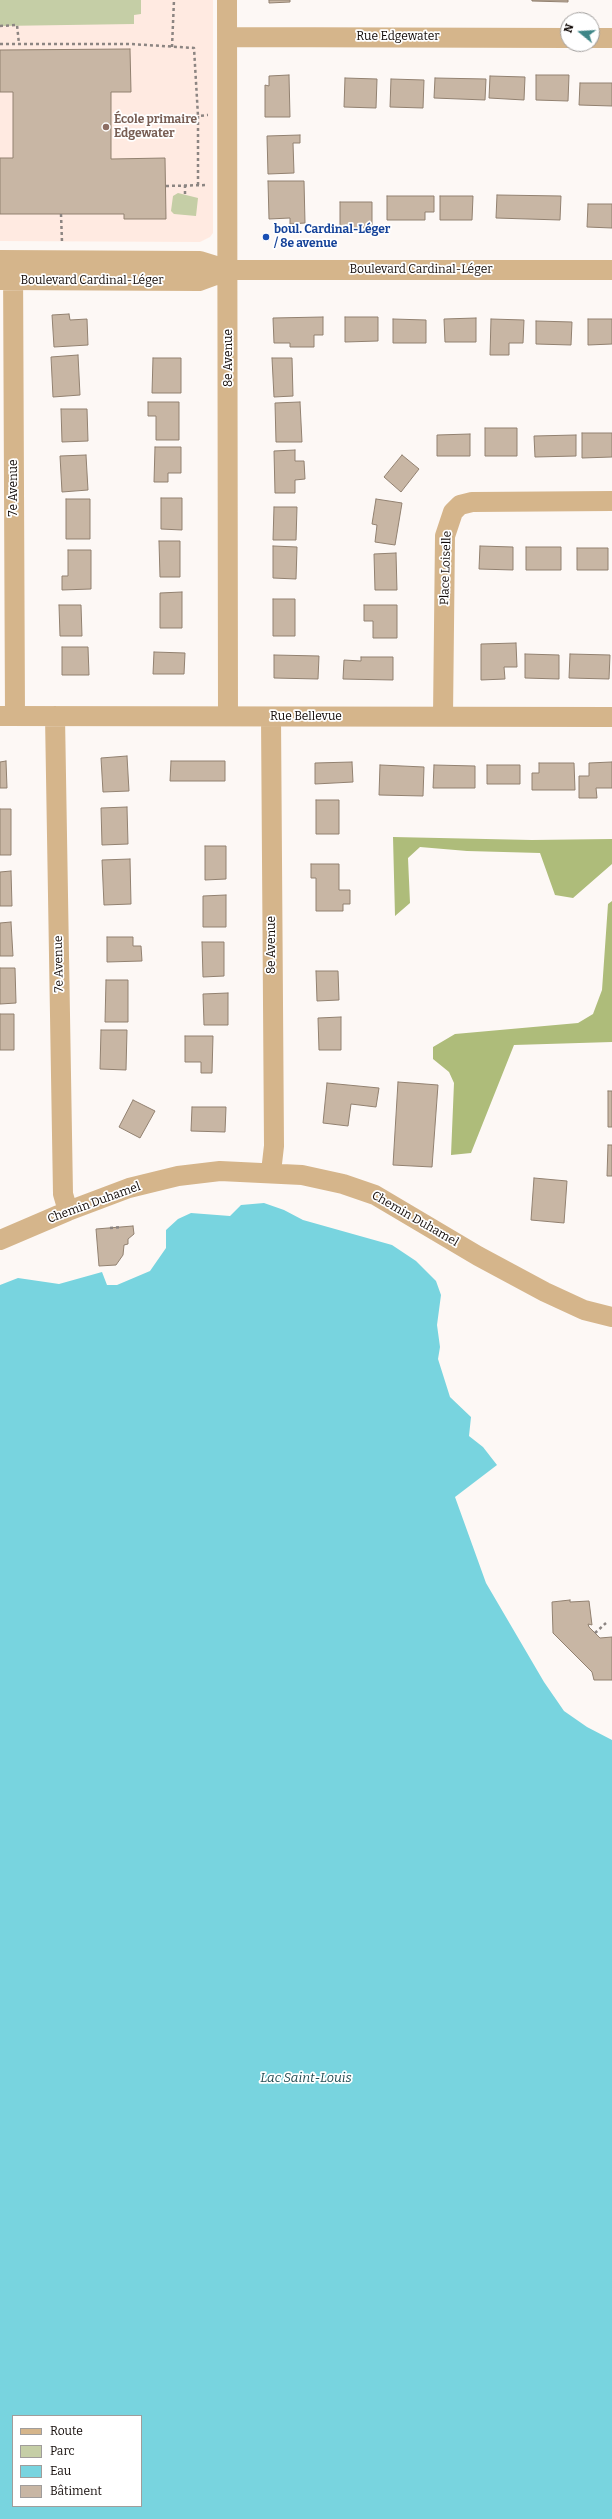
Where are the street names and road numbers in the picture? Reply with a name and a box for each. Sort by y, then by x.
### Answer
street label: Rue Edgewater [356,30,440,44]
street label: Boulevard Cardinal-Léger [349,263,493,277]
street label: Boulevard Cardinal-Léger [20,274,164,288]
street label: 8e Avenue [222,329,236,387]
street label: 7e Avenue [7,459,21,517]
street label: Place Loiselle [438,531,454,605]
street label: Rue Bellevue [270,710,342,724]
street label: 8e Avenue [265,916,279,974]
street label: 7e Avenue [51,935,67,993]
street label: Chemin Duhamel [46,1179,142,1227]
street label: Chemin Duhamel [369,1188,461,1250]

